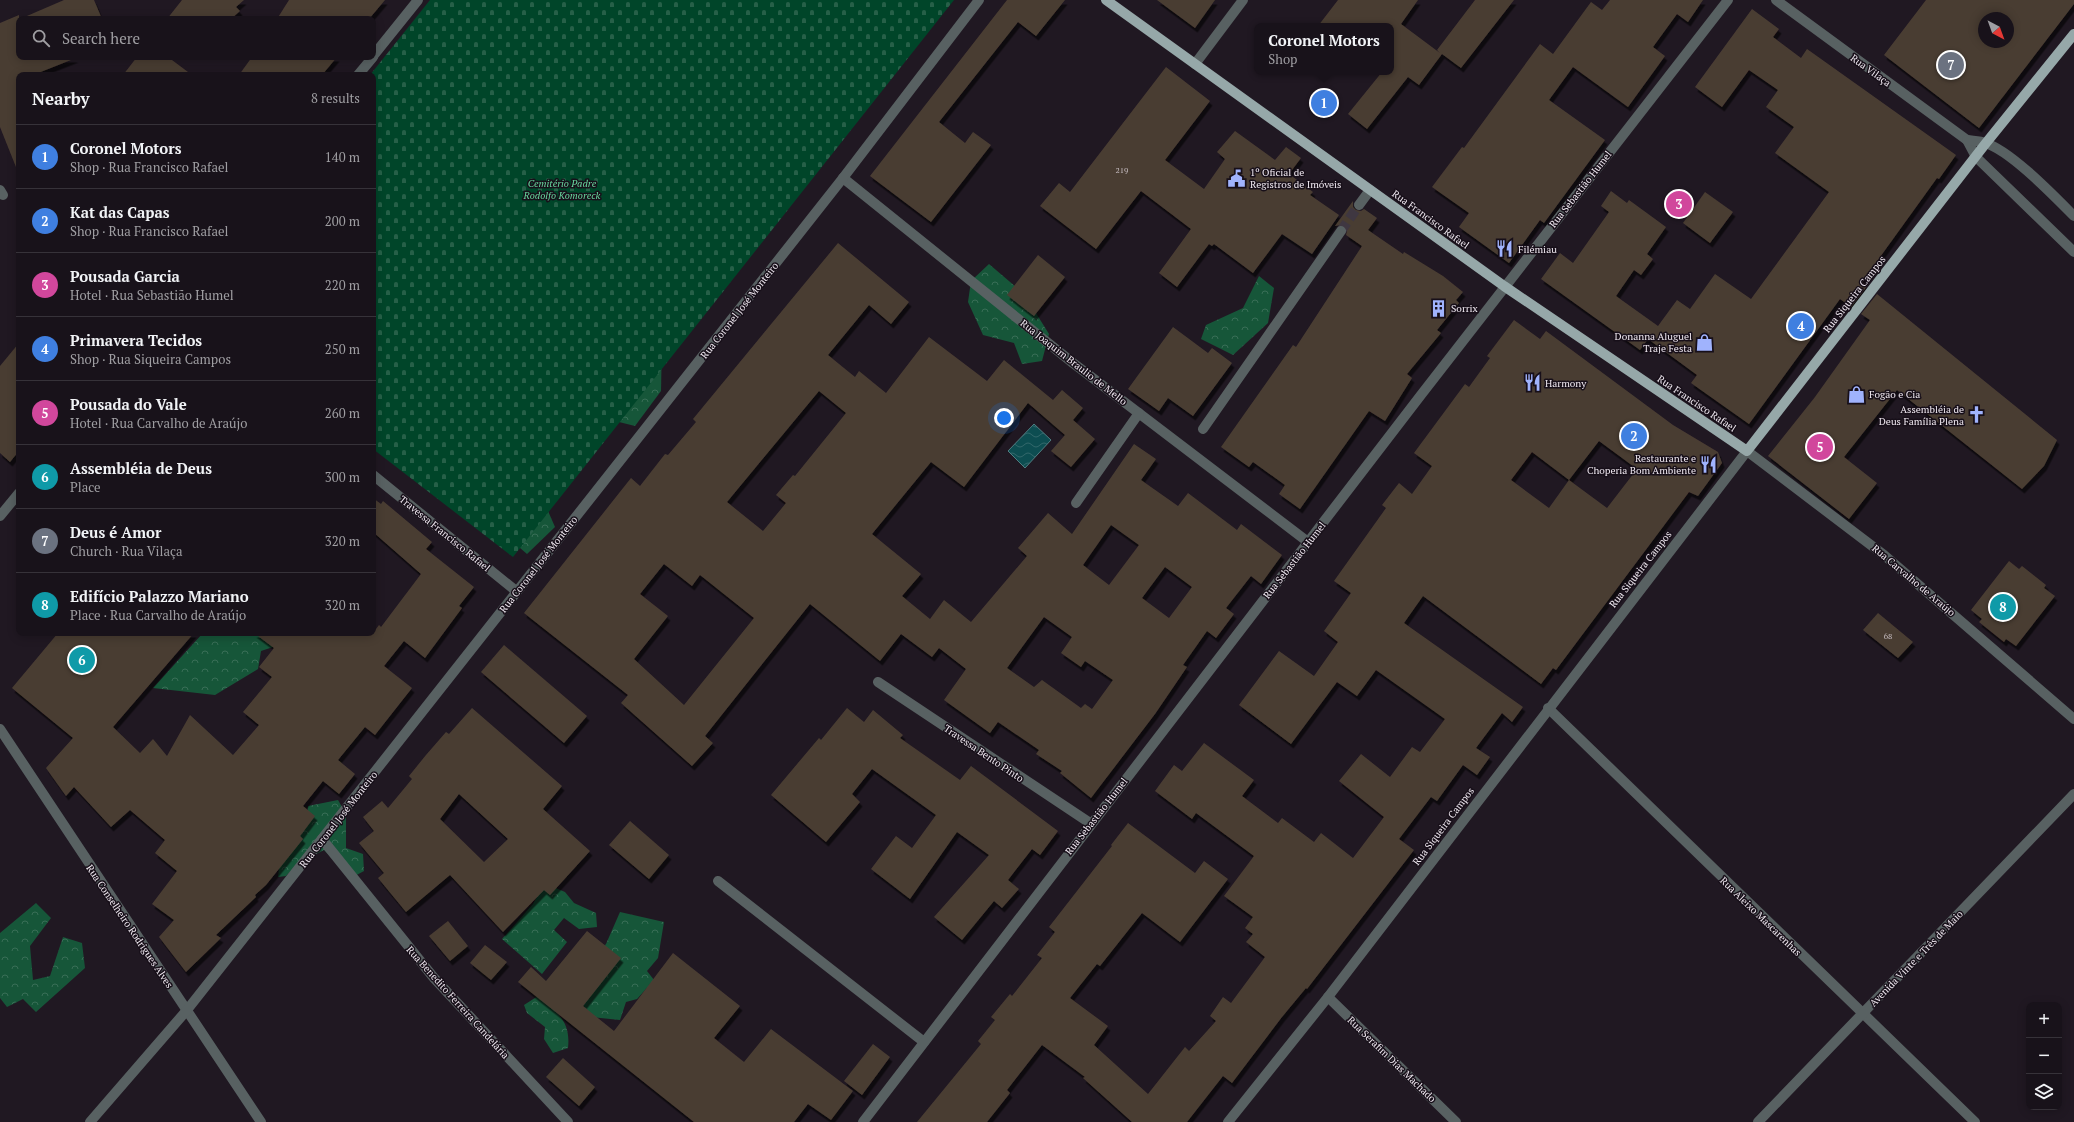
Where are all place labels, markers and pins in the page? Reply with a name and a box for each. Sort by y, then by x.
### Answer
pin: 7 [1938,50,1964,80]
pin: 1 [1311,88,1337,118]
place label: 1º Oficial de Registros de Imóveis [1250,166,1341,191]
public building icon: 1º Oficial de Registros de Imóveis [1227,168,1247,188]
pin: 3 [1666,189,1692,219]
restaurant icon: Filémiau [1495,239,1515,259]
place label: Filémiau [1518,243,1557,256]
building icon: Sorrix [1428,298,1448,318]
place label: Sorrix [1451,302,1479,315]
pin: 4 [1788,311,1814,341]
place label: Donanna Aluguel Traje Festa [1615,330,1692,355]
shop icon: Donanna Aluguel Traje Festa [1695,332,1715,352]
restaurant icon: Harmony [1522,373,1542,393]
place label: Harmony [1545,377,1587,390]
shop icon: Fogão e Cia [1846,384,1866,404]
place label: Fogão e Cia [1869,388,1920,401]
place label: Assembléia de Deus Família Plena [1879,403,1964,428]
church icon: Assembléia de Deus Família Plena [1967,405,1987,425]
pin: 2 [1621,421,1647,451]
pin: 5 [1807,432,1833,462]
place label: Restaurante e Choperia Bom Ambiente [1587,452,1696,477]
restaurant icon: Restaurante e Choperia Bom Ambiente [1699,454,1719,474]
pin: 8 [1990,592,2016,622]
pin: 6 [69,645,95,675]

